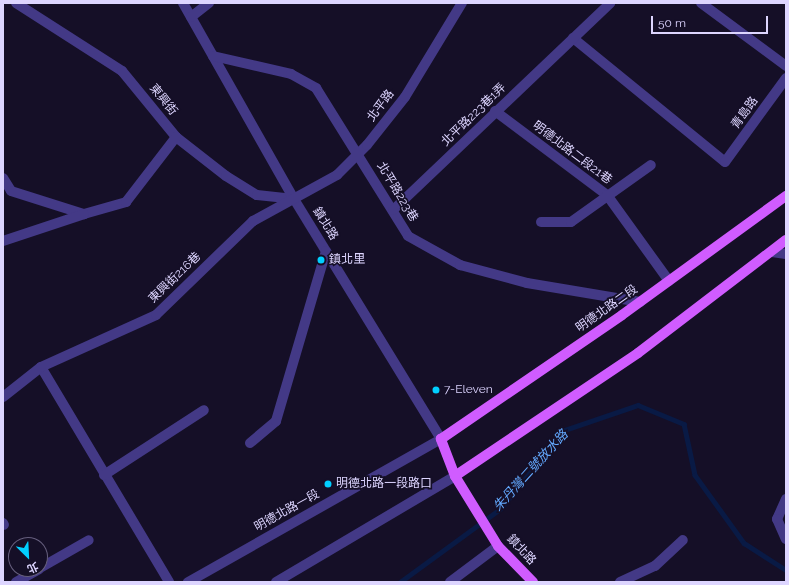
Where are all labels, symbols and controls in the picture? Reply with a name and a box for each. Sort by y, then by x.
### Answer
scale bar [653,8,770,34]
text: 50 m [658,16,686,30]
street label: 東興街 [146,81,180,119]
street label: 北平路223巷1弄 [439,81,509,149]
street label: 北平路 [364,87,398,125]
street label: 青島路 [729,94,761,132]
street label: 明德北路二段21巷 [530,119,614,187]
street label: 北平路223巷 [374,160,420,224]
street label: 鎮北路 [309,205,341,243]
street label: 東興街216巷 [146,250,204,306]
place label: 鎮北里 [329,253,365,267]
marker: 鎮北里 [316,255,326,265]
street label: 明德北路二段 [573,282,641,336]
place label: 7-Eleven [444,383,493,397]
marker: 7-Eleven [431,385,441,395]
water label: 朱丹灣二號放水路 [490,427,572,515]
place label: 明德北路一段路口 [336,477,432,491]
marker: 明德北路一段路口 [323,479,333,489]
street label: 明德北路一段 [252,487,322,535]
street label: 鎮北路 [503,532,539,568]
north arrow [8,537,48,577]
text: 北 [25,559,40,576]

